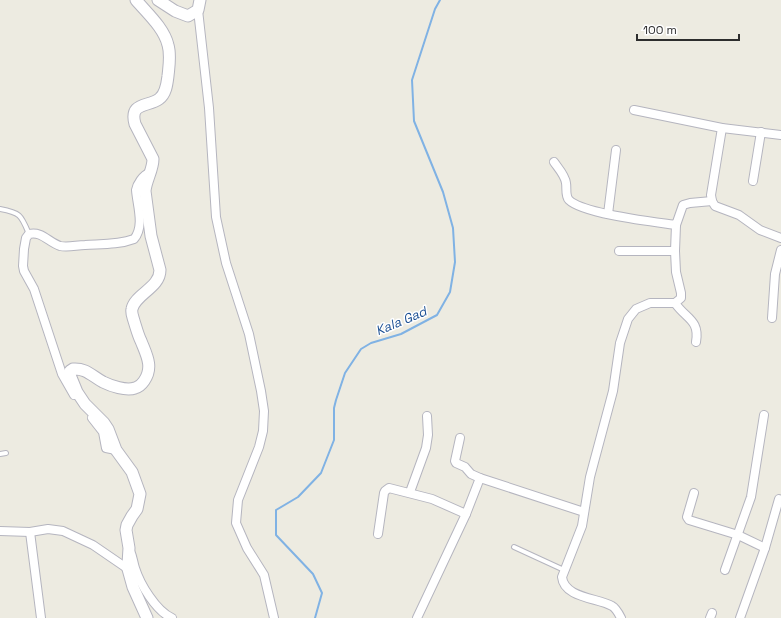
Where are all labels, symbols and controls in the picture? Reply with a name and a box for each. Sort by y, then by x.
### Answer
scale bar [637,16,739,42]
text: 100 m [643,22,677,38]
water label: Kala Gad [373,302,431,339]

